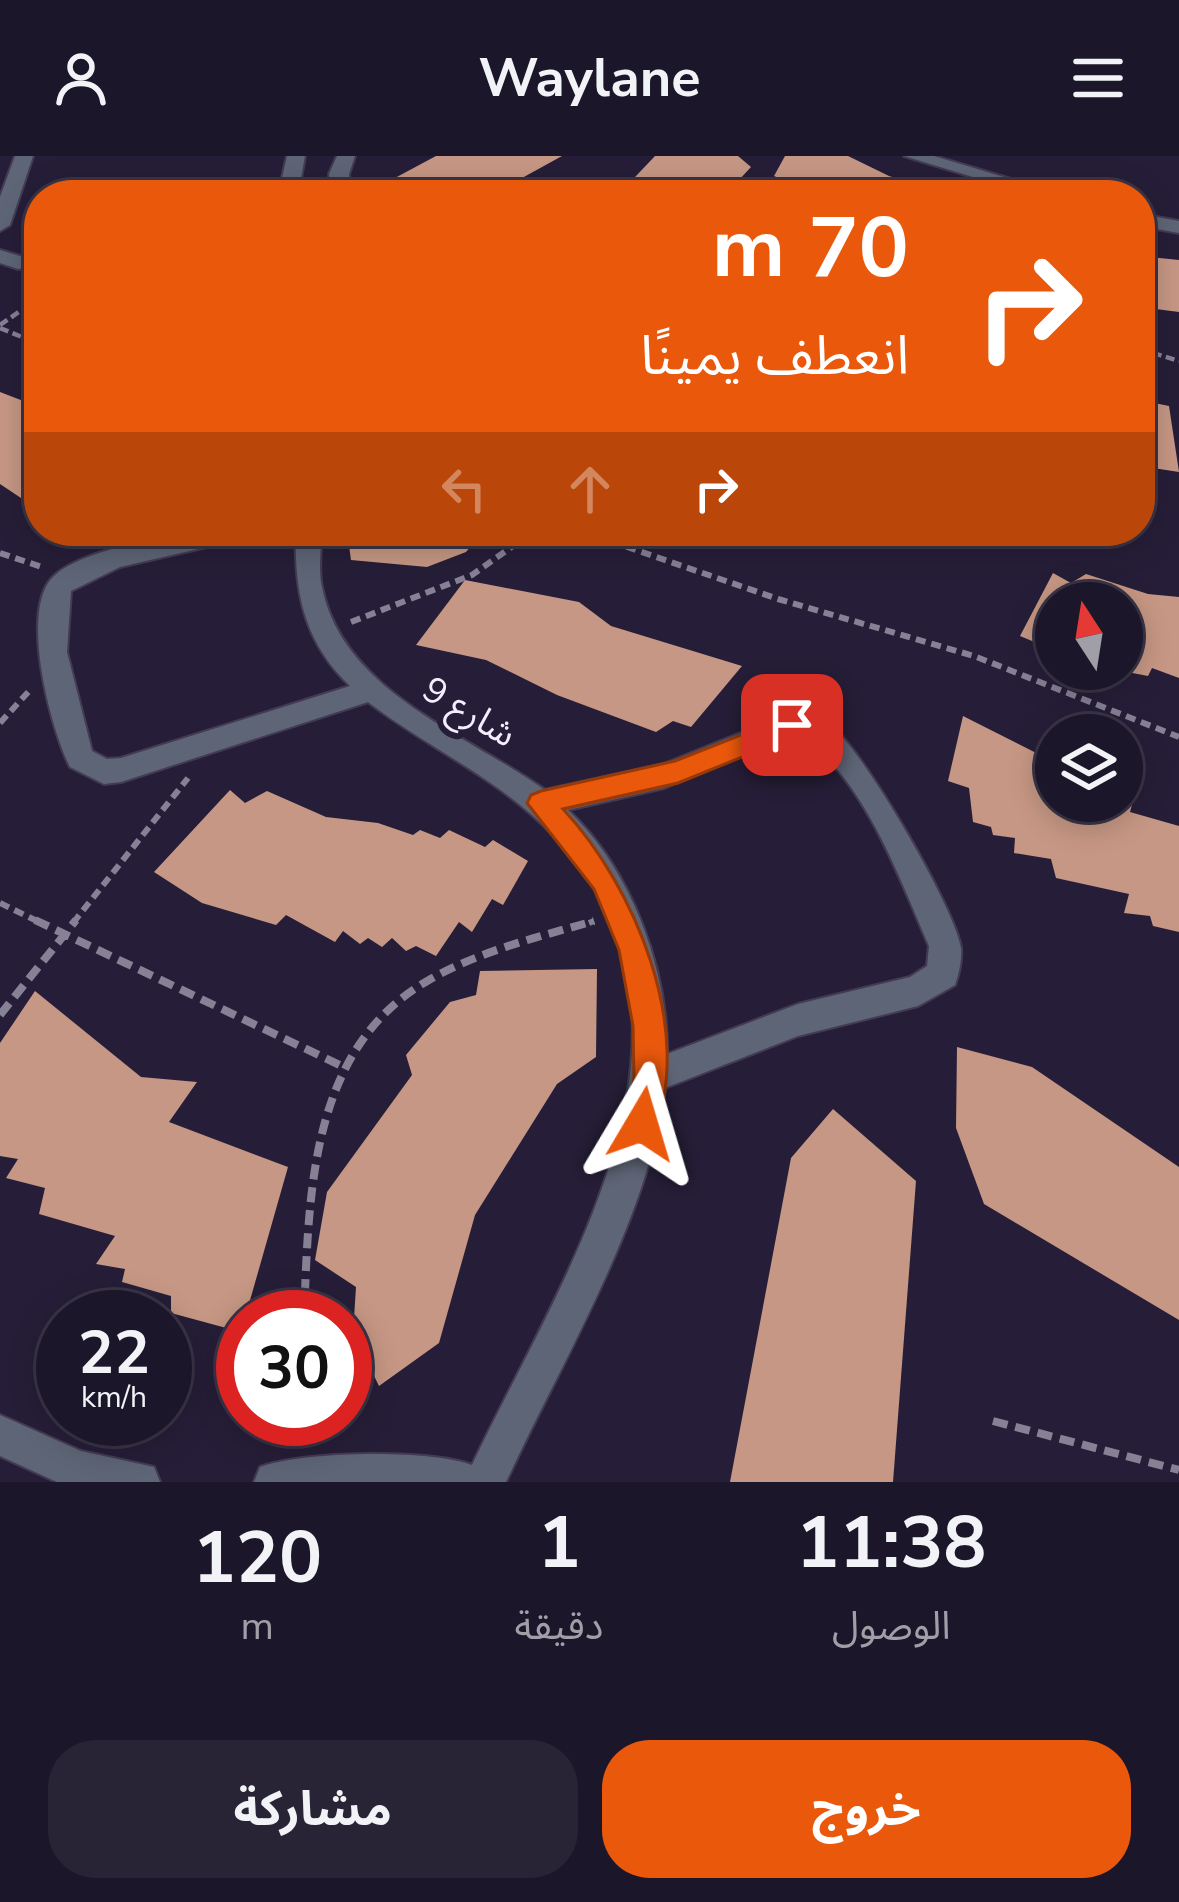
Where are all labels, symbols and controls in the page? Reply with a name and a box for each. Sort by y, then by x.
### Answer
text: Waylane [478,41,701,115]
icon: person [48,45,114,111]
icon: menu [1065,45,1131,111]
text: 70 m [712,191,909,306]
icon: right [951,228,1107,384]
text: انعطف يمينًا [640,319,909,393]
icon: left [431,456,497,522]
icon: ahead [557,456,623,522]
icon: right [683,456,749,522]
north arrow [1035,582,1143,690]
map controls [1035,582,1143,822]
street label: شارع 9 [413,665,525,760]
pin [741,674,843,776]
icon: arrive [759,692,825,758]
button: layers [1035,714,1143,822]
position arrow [579,1061,705,1187]
speed limit sign: 30 [216,1290,372,1446]
text: 22 [78,1312,150,1394]
text: km/h [81,1377,147,1418]
text: 1 [537,1494,581,1592]
text: 11:38 [796,1494,987,1592]
text: 120 [192,1509,322,1607]
text: m [241,1600,274,1653]
text: دقيقة [515,1600,603,1653]
text: الوصول [832,1600,950,1653]
button: مشاركة [48,1740,578,1878]
button: خروج [602,1740,1131,1878]

